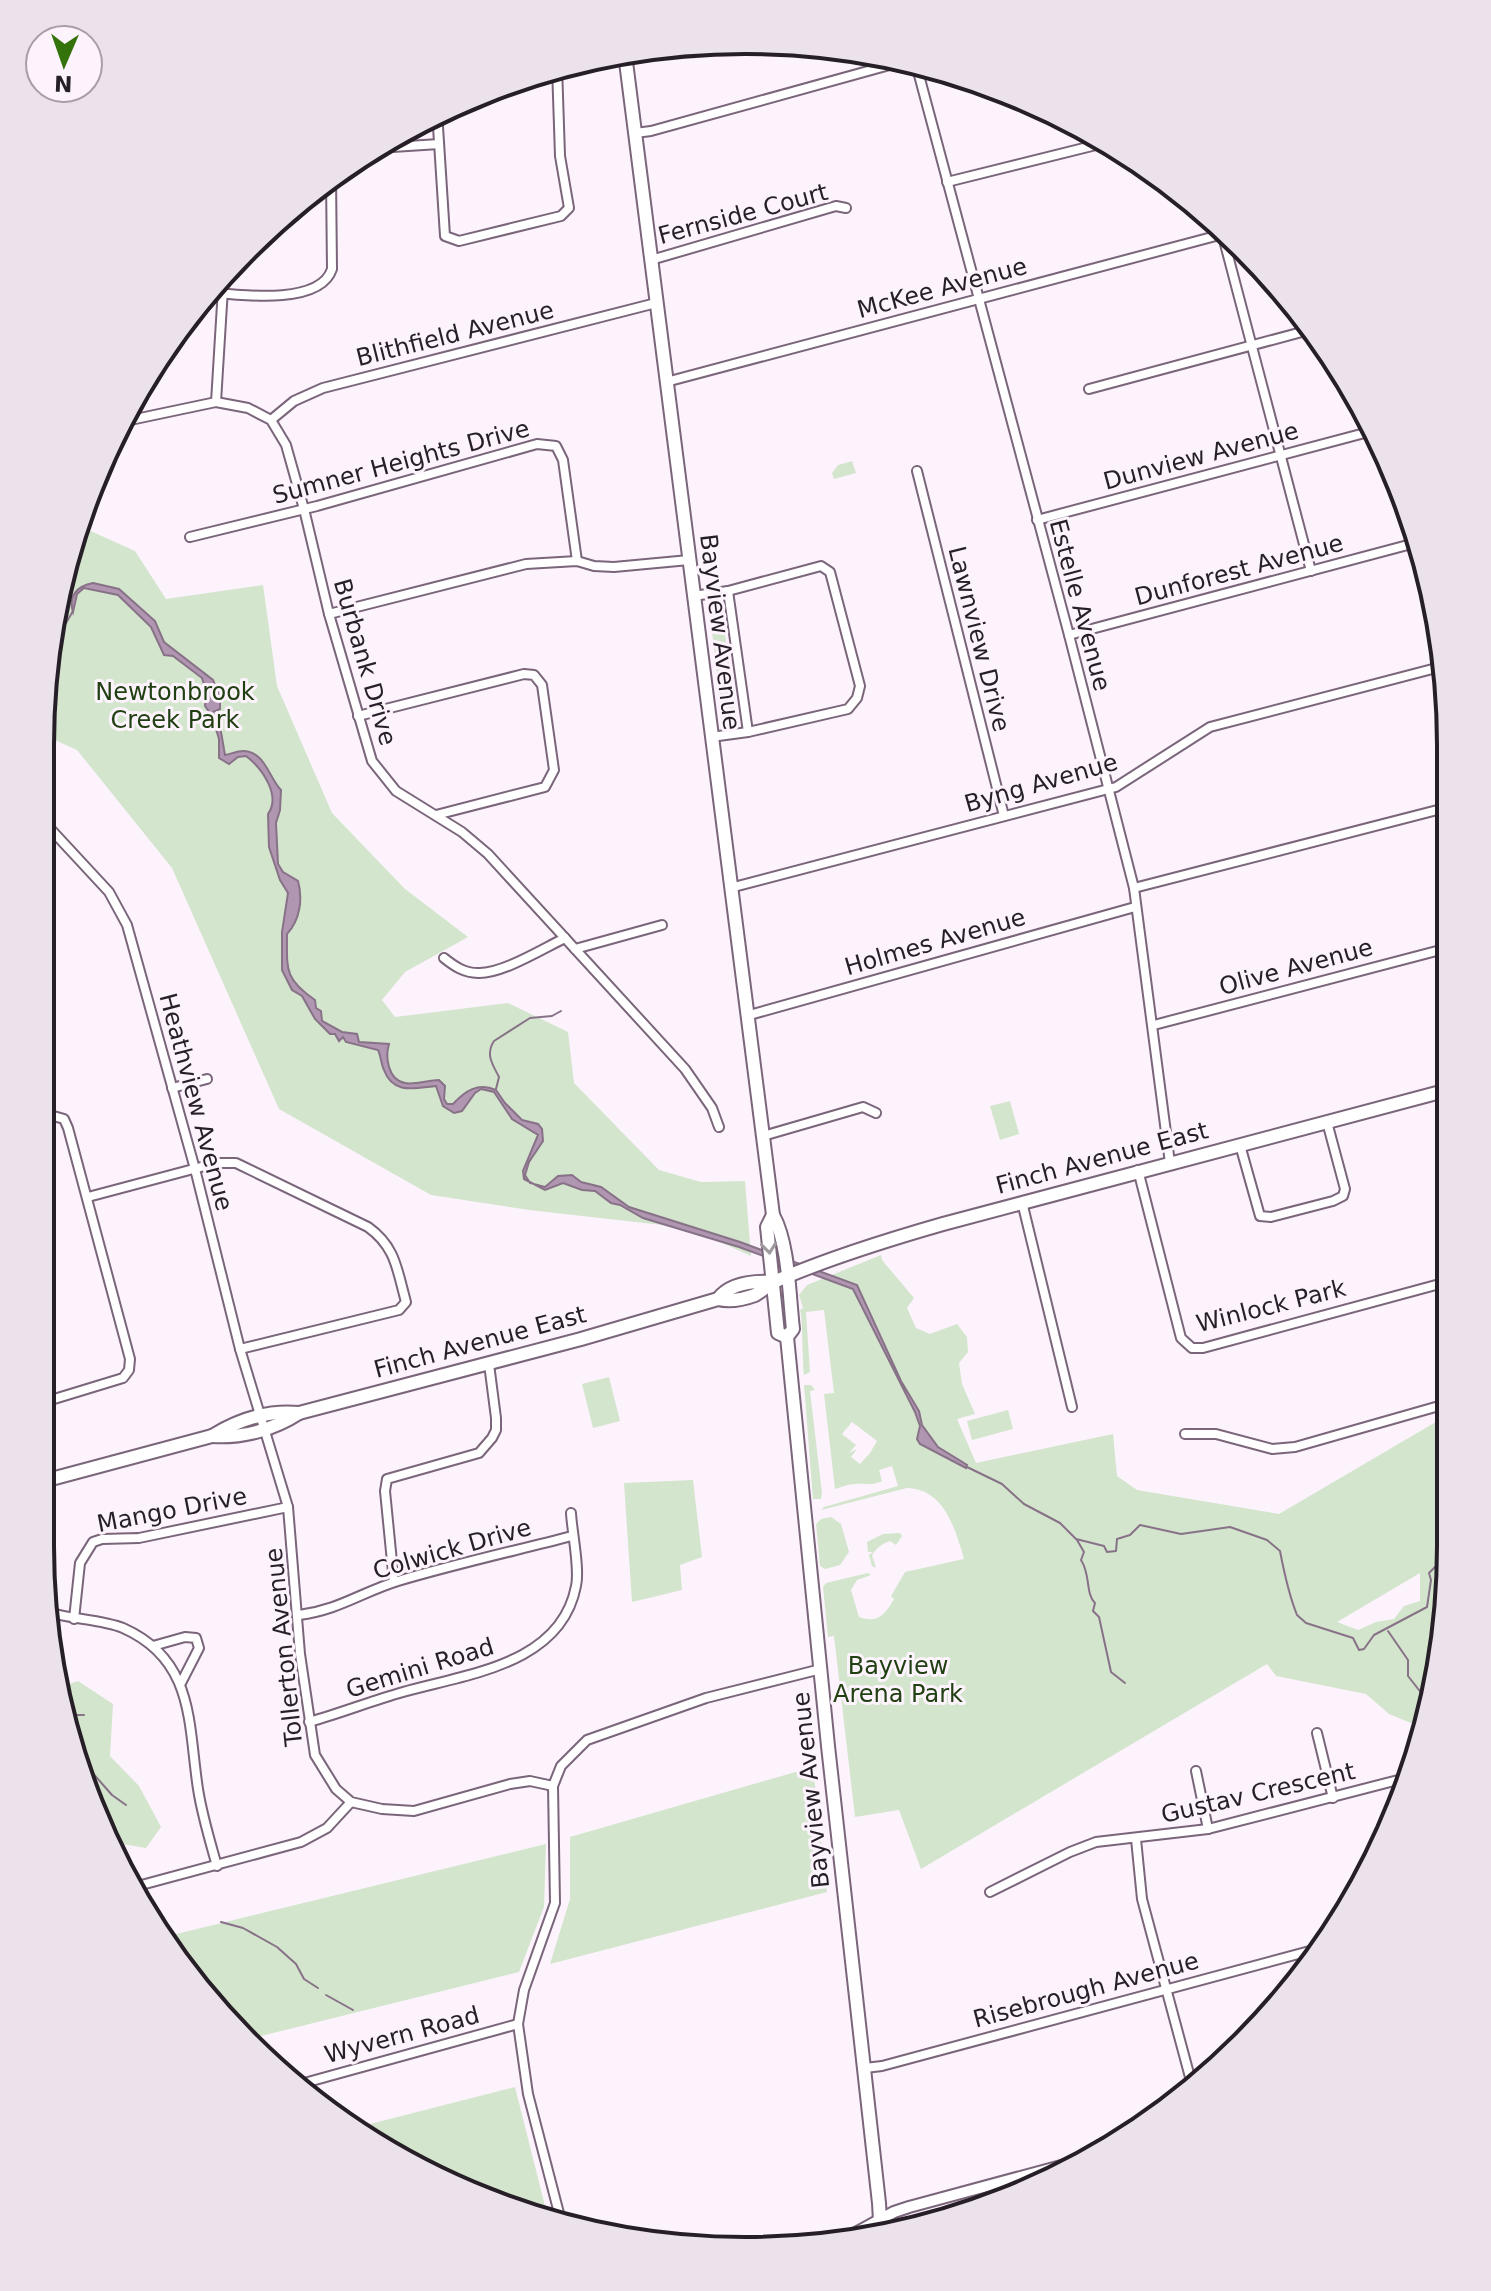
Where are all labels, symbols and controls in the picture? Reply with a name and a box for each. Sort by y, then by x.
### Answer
north arrow [24,24,104,104]
text: N [54,71,73,96]
street label: Fernside Court [655,178,831,250]
street label: McKee Avenue [854,252,1030,324]
street label: Blithfield Avenue [353,296,557,372]
street label: Sumner Heights Drive [270,414,532,510]
street label: Dunview Avenue [1100,416,1302,496]
street label: Estelle Avenue [1044,516,1116,694]
street label: Dunforest Avenue [1132,529,1346,611]
street label: Bayview Avenue [694,532,746,732]
street label: Lawnview Drive [942,544,1016,734]
street label: Burbank Drive [328,575,402,749]
park label: Newtonbrook Creek Park [95,678,255,734]
street label: Byng Avenue [961,748,1121,818]
street label: Holmes Avenue [841,903,1029,981]
street label: Olive Avenue [1216,933,1376,1001]
street label: Heathview Avenue [153,990,239,1214]
street label: Finch Avenue East [993,1116,1211,1200]
one-way arrow [761,1242,778,1255]
street label: Winlock Park [1193,1274,1349,1338]
street label: Finch Avenue East [371,1300,589,1384]
street label: Mango Drive [95,1482,249,1538]
street label: Colwick Drive [370,1513,534,1585]
street label: Tollerton Avenue [260,1546,308,1749]
street label: Gemini Road [343,1632,497,1704]
park label: Bayview Arena Park [833,1652,963,1708]
street label: Bayview Avenue [787,1690,835,1890]
street label: Gustav Crescent [1158,1757,1358,1829]
street label: Risebrough Avenue [970,1946,1202,2034]
street label: Wyvern Road [322,2001,482,2069]

